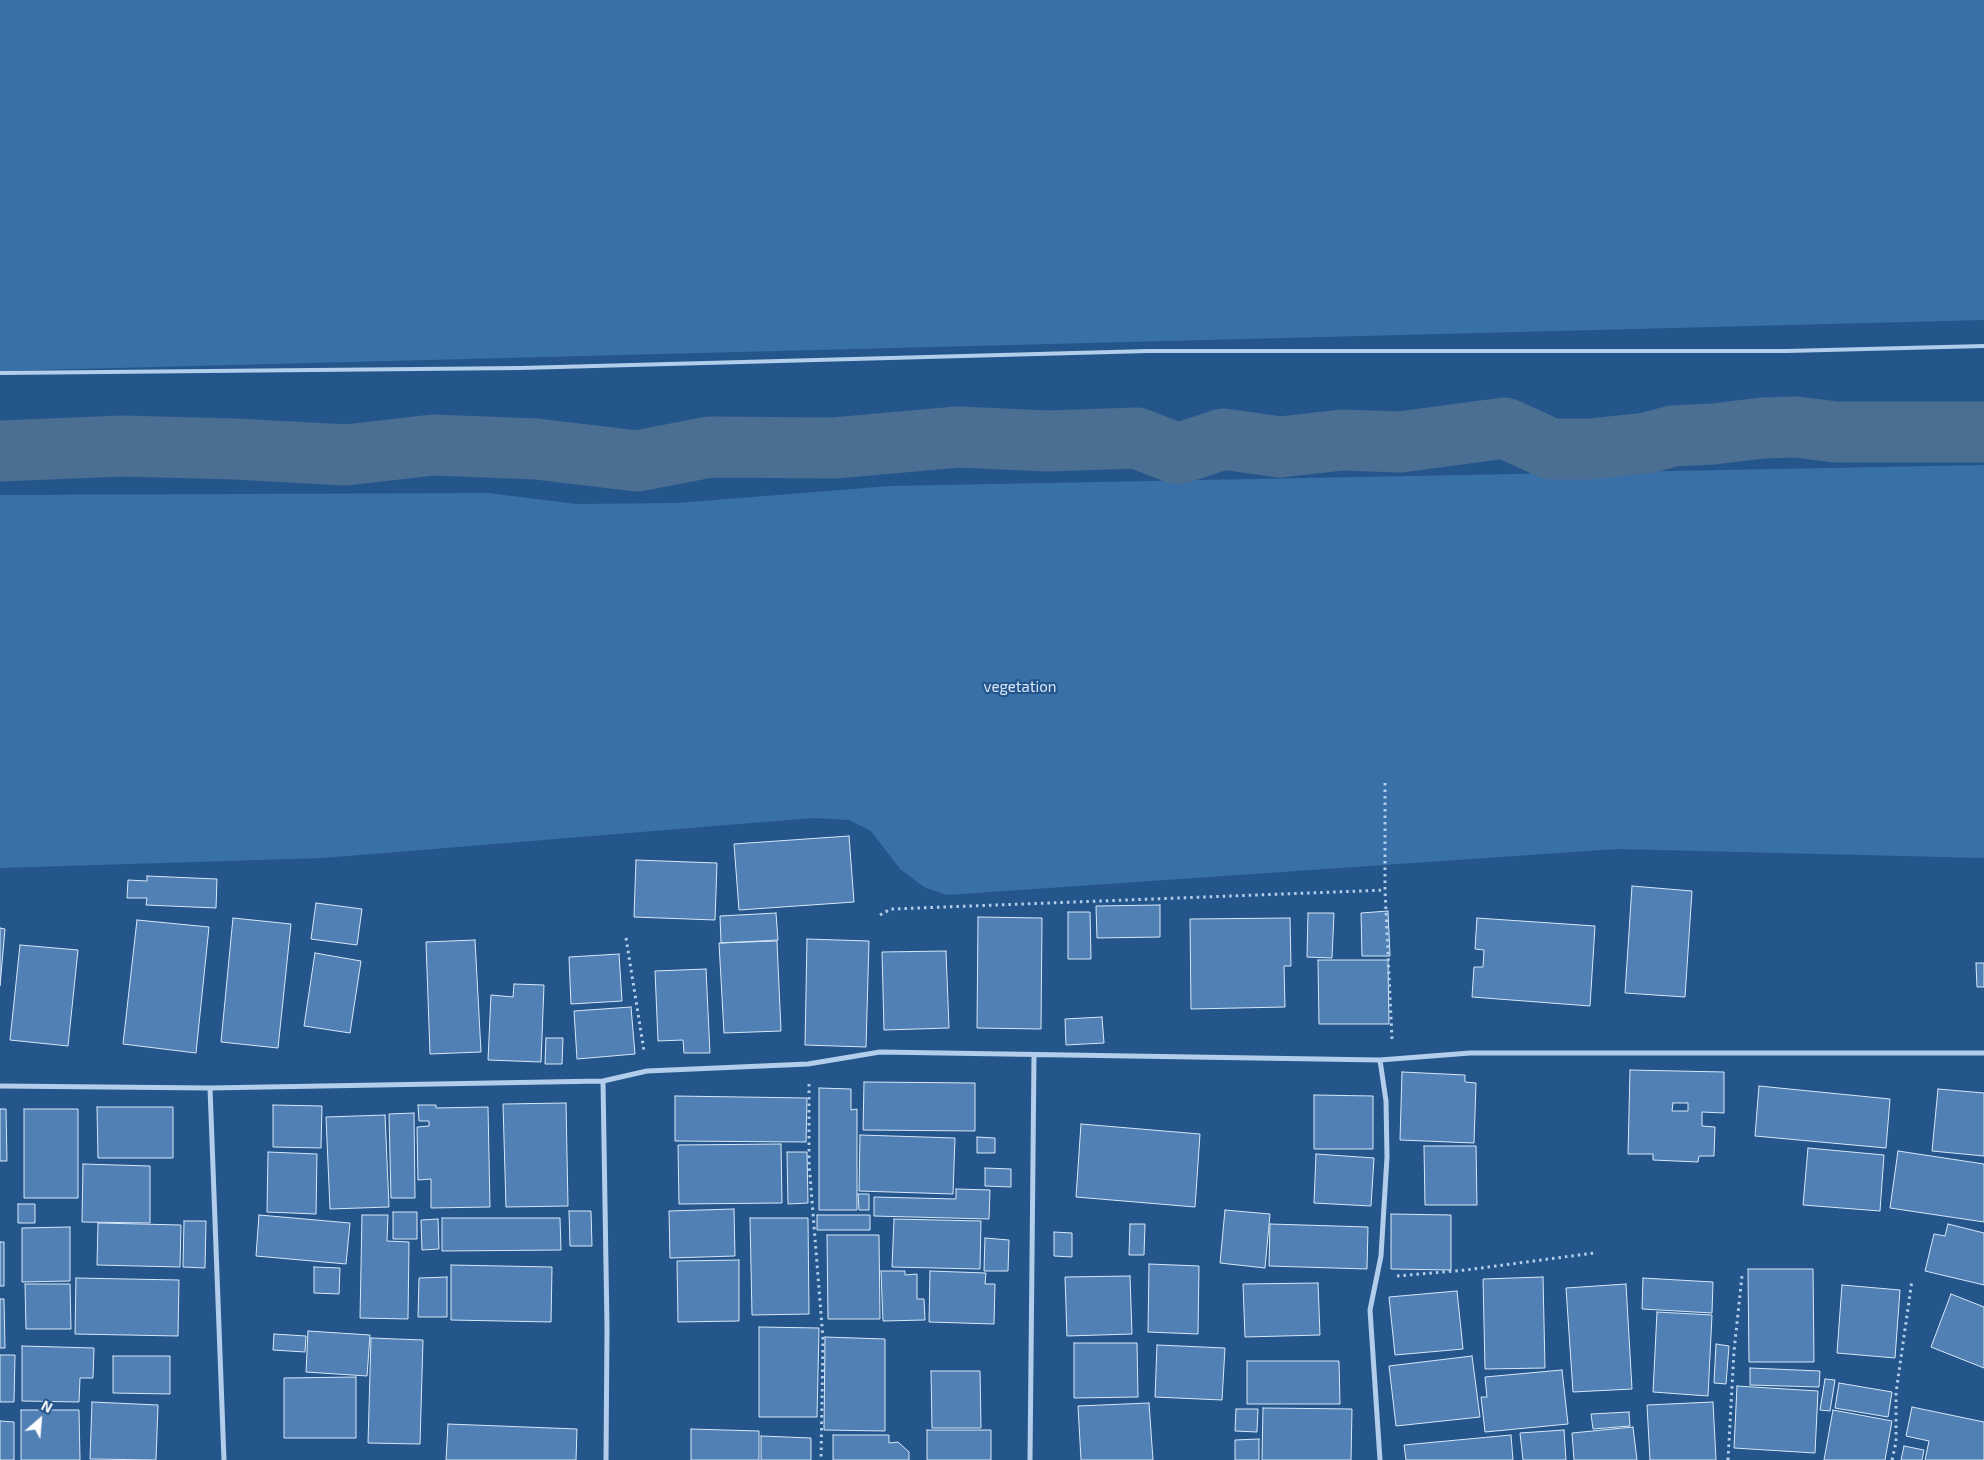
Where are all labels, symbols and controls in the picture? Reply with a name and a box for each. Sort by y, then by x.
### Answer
park label: vegetation [984,678,1056,696]
north arrow [15,1395,65,1445]
text: N [39,1396,55,1416]

